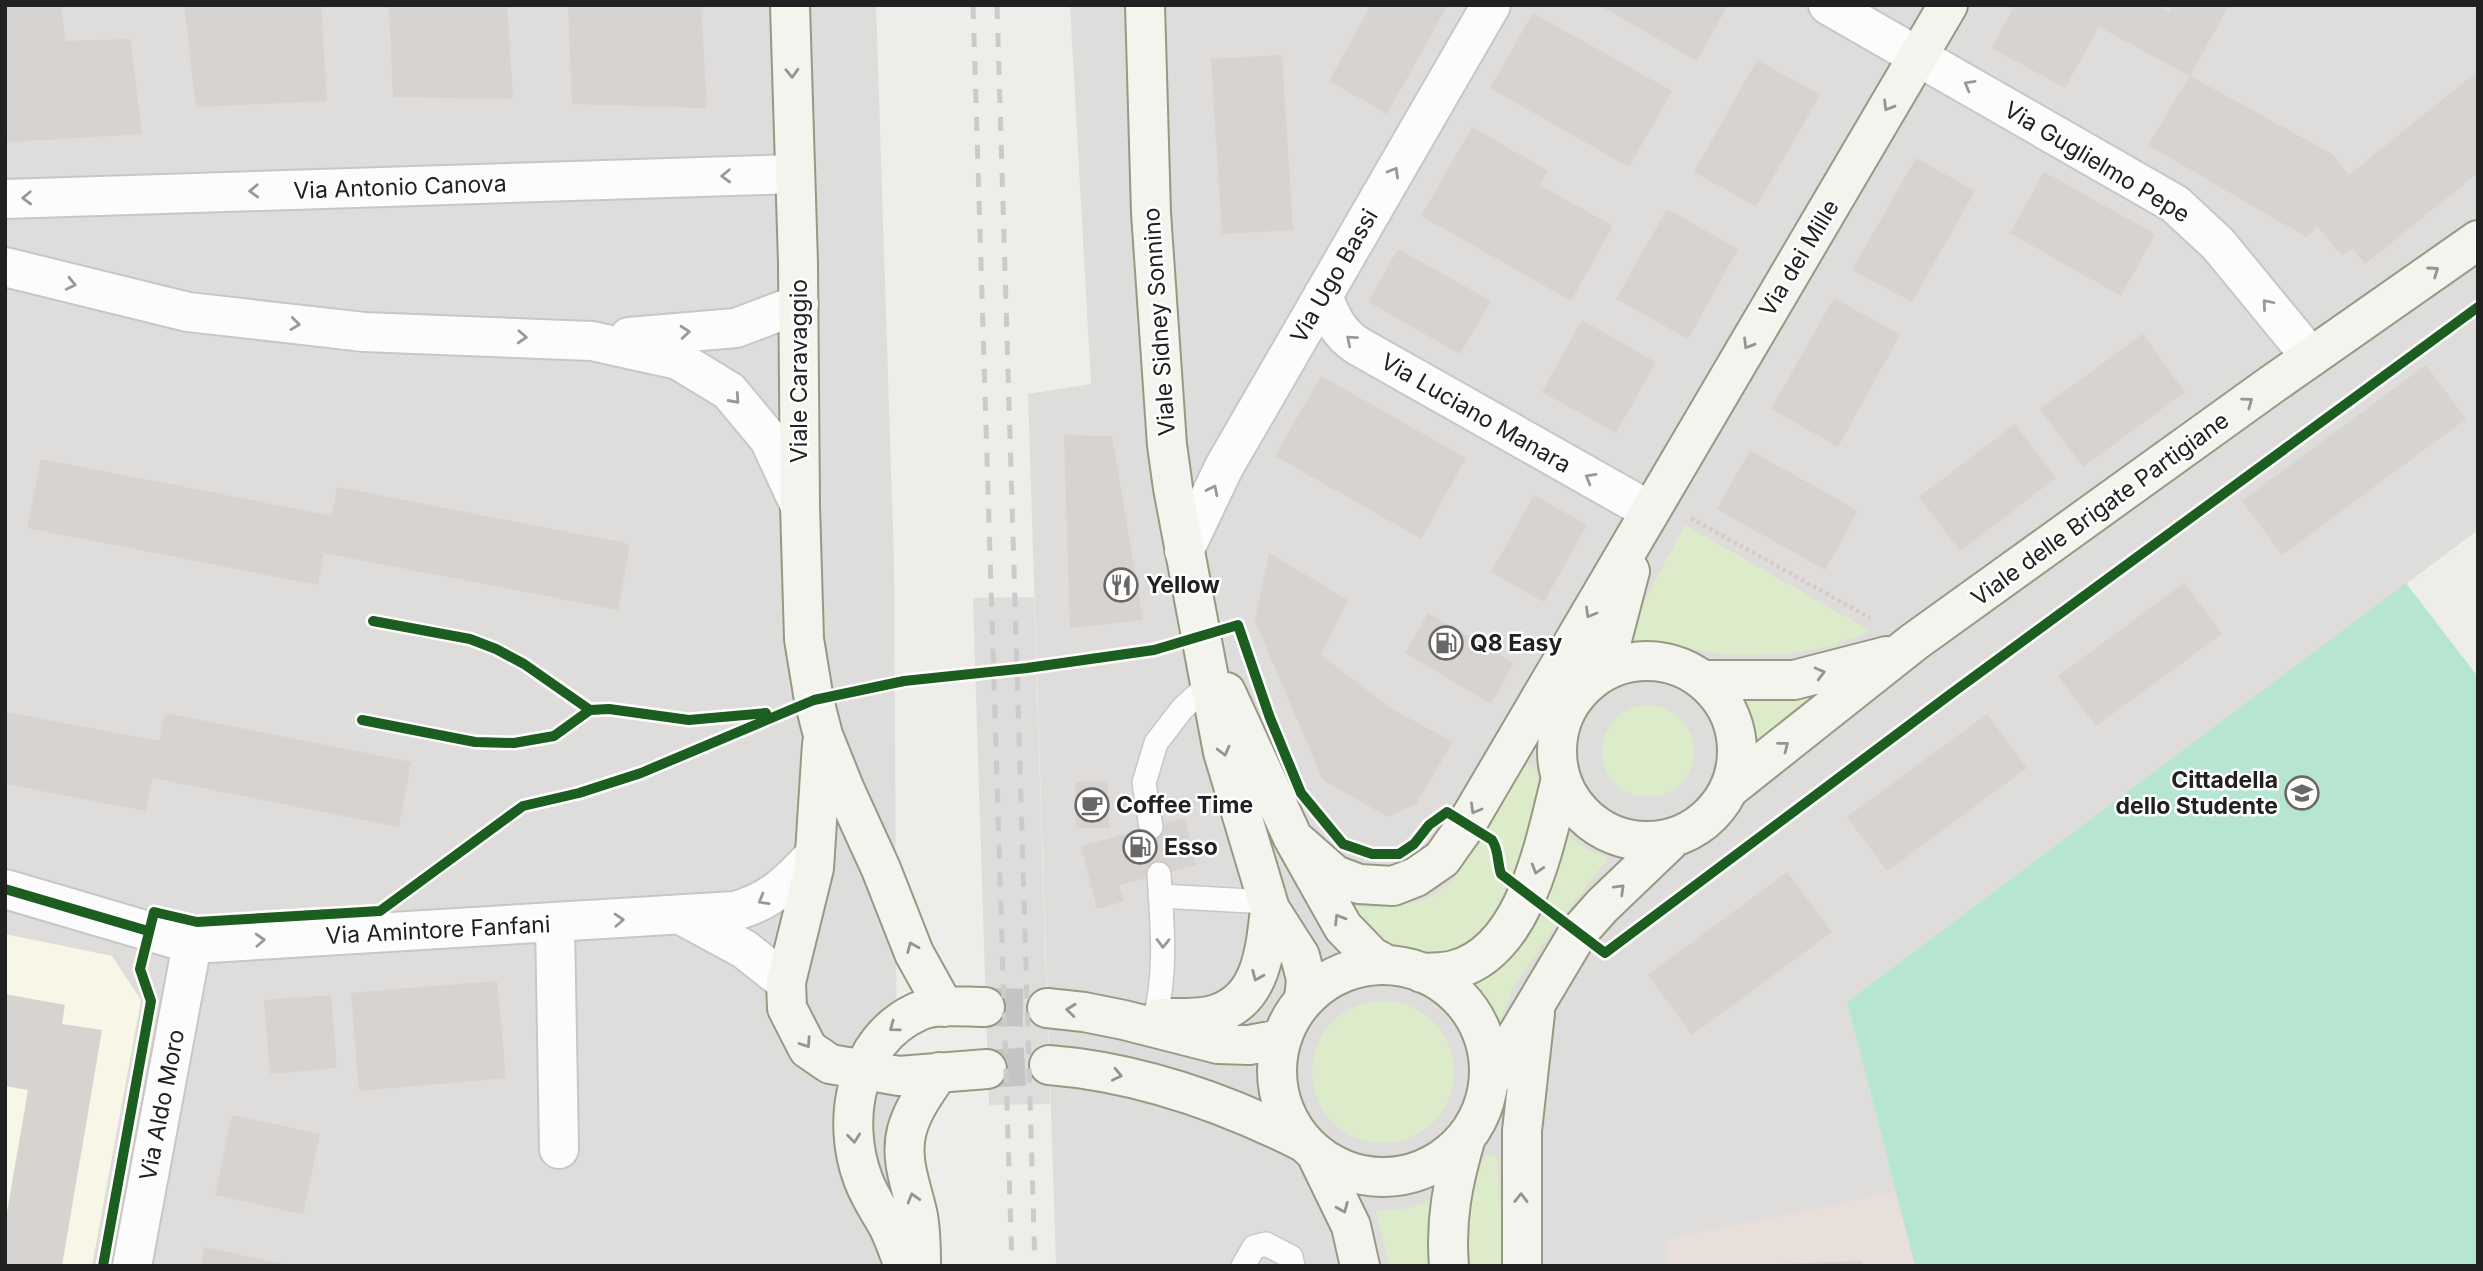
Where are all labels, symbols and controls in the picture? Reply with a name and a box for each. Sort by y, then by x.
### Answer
one-way arrow [784,69,800,79]
one-way arrow [1964,80,1977,93]
street label: Via Guglielmo Pepe [1999,95,2195,229]
one-way arrow [1884,98,1897,111]
one-way arrow [1386,167,1399,180]
street label: Via Antonio Canova [293,169,507,205]
one-way arrow [721,169,732,184]
one-way arrow [248,184,259,199]
one-way arrow [21,191,32,206]
street label: Via dei Mille [1753,195,1845,321]
street label: Via Ugo Bassi [1284,204,1384,348]
street label: Viale Sidney Sonnino [1137,207,1181,437]
one-way arrow [2426,267,2439,279]
one-way arrow [65,276,77,290]
street label: Viale Caravaggio [785,279,813,463]
one-way arrow [2263,300,2276,312]
one-way arrow [289,317,301,332]
one-way arrow [679,325,690,340]
one-way arrow [517,329,528,344]
one-way arrow [1346,336,1359,348]
one-way arrow [1743,336,1756,349]
street label: Via Luciano Manara [1376,347,1576,479]
one-way arrow [727,390,739,403]
one-way arrow [2240,398,2253,410]
street label: Viale delle Brigate Partigiane [1966,406,2234,612]
one-way arrow [1585,473,1597,486]
one-way arrow [1204,485,1218,497]
restaurant icon: Yellow [1102,566,1140,604]
place label: Yellow [1146,571,1220,599]
one-way arrow [1585,605,1598,618]
fuel station icon: Q8 Easy [1427,624,1465,662]
place label: Q8 Easy [1470,629,1562,657]
one-way arrow [1814,667,1826,682]
one-way arrow [1776,741,1788,754]
one-way arrow [1215,745,1230,757]
place label: Cittadella dello Studente [2116,766,2278,820]
school or university icon: Cittadella dello Studente [2283,774,2321,812]
cafe icon: Coffee Time [1073,786,1111,824]
place label: Coffee Time [1116,791,1253,819]
one-way arrow [1470,801,1483,814]
fuel station icon: Esso [1121,828,1159,866]
place label: Esso [1164,833,1218,861]
one-way arrow [1530,862,1545,874]
one-way arrow [1611,885,1624,898]
one-way arrow [758,892,771,905]
street label: Via Amintore Fanfani [325,910,551,950]
one-way arrow [614,912,625,927]
one-way arrow [1334,913,1347,926]
one-way arrow [255,933,266,948]
one-way arrow [1155,938,1171,948]
one-way arrow [906,941,920,954]
one-way arrow [1251,969,1265,981]
one-way arrow [1065,1003,1076,1018]
one-way arrow [889,1019,902,1031]
street label: Via Aldo Moro [134,1027,190,1183]
one-way arrow [798,1035,810,1048]
one-way arrow [1111,1067,1123,1081]
one-way arrow [846,1132,861,1143]
one-way arrow [1513,1192,1529,1202]
one-way arrow [906,1193,921,1205]
one-way arrow [1335,1201,1349,1213]

